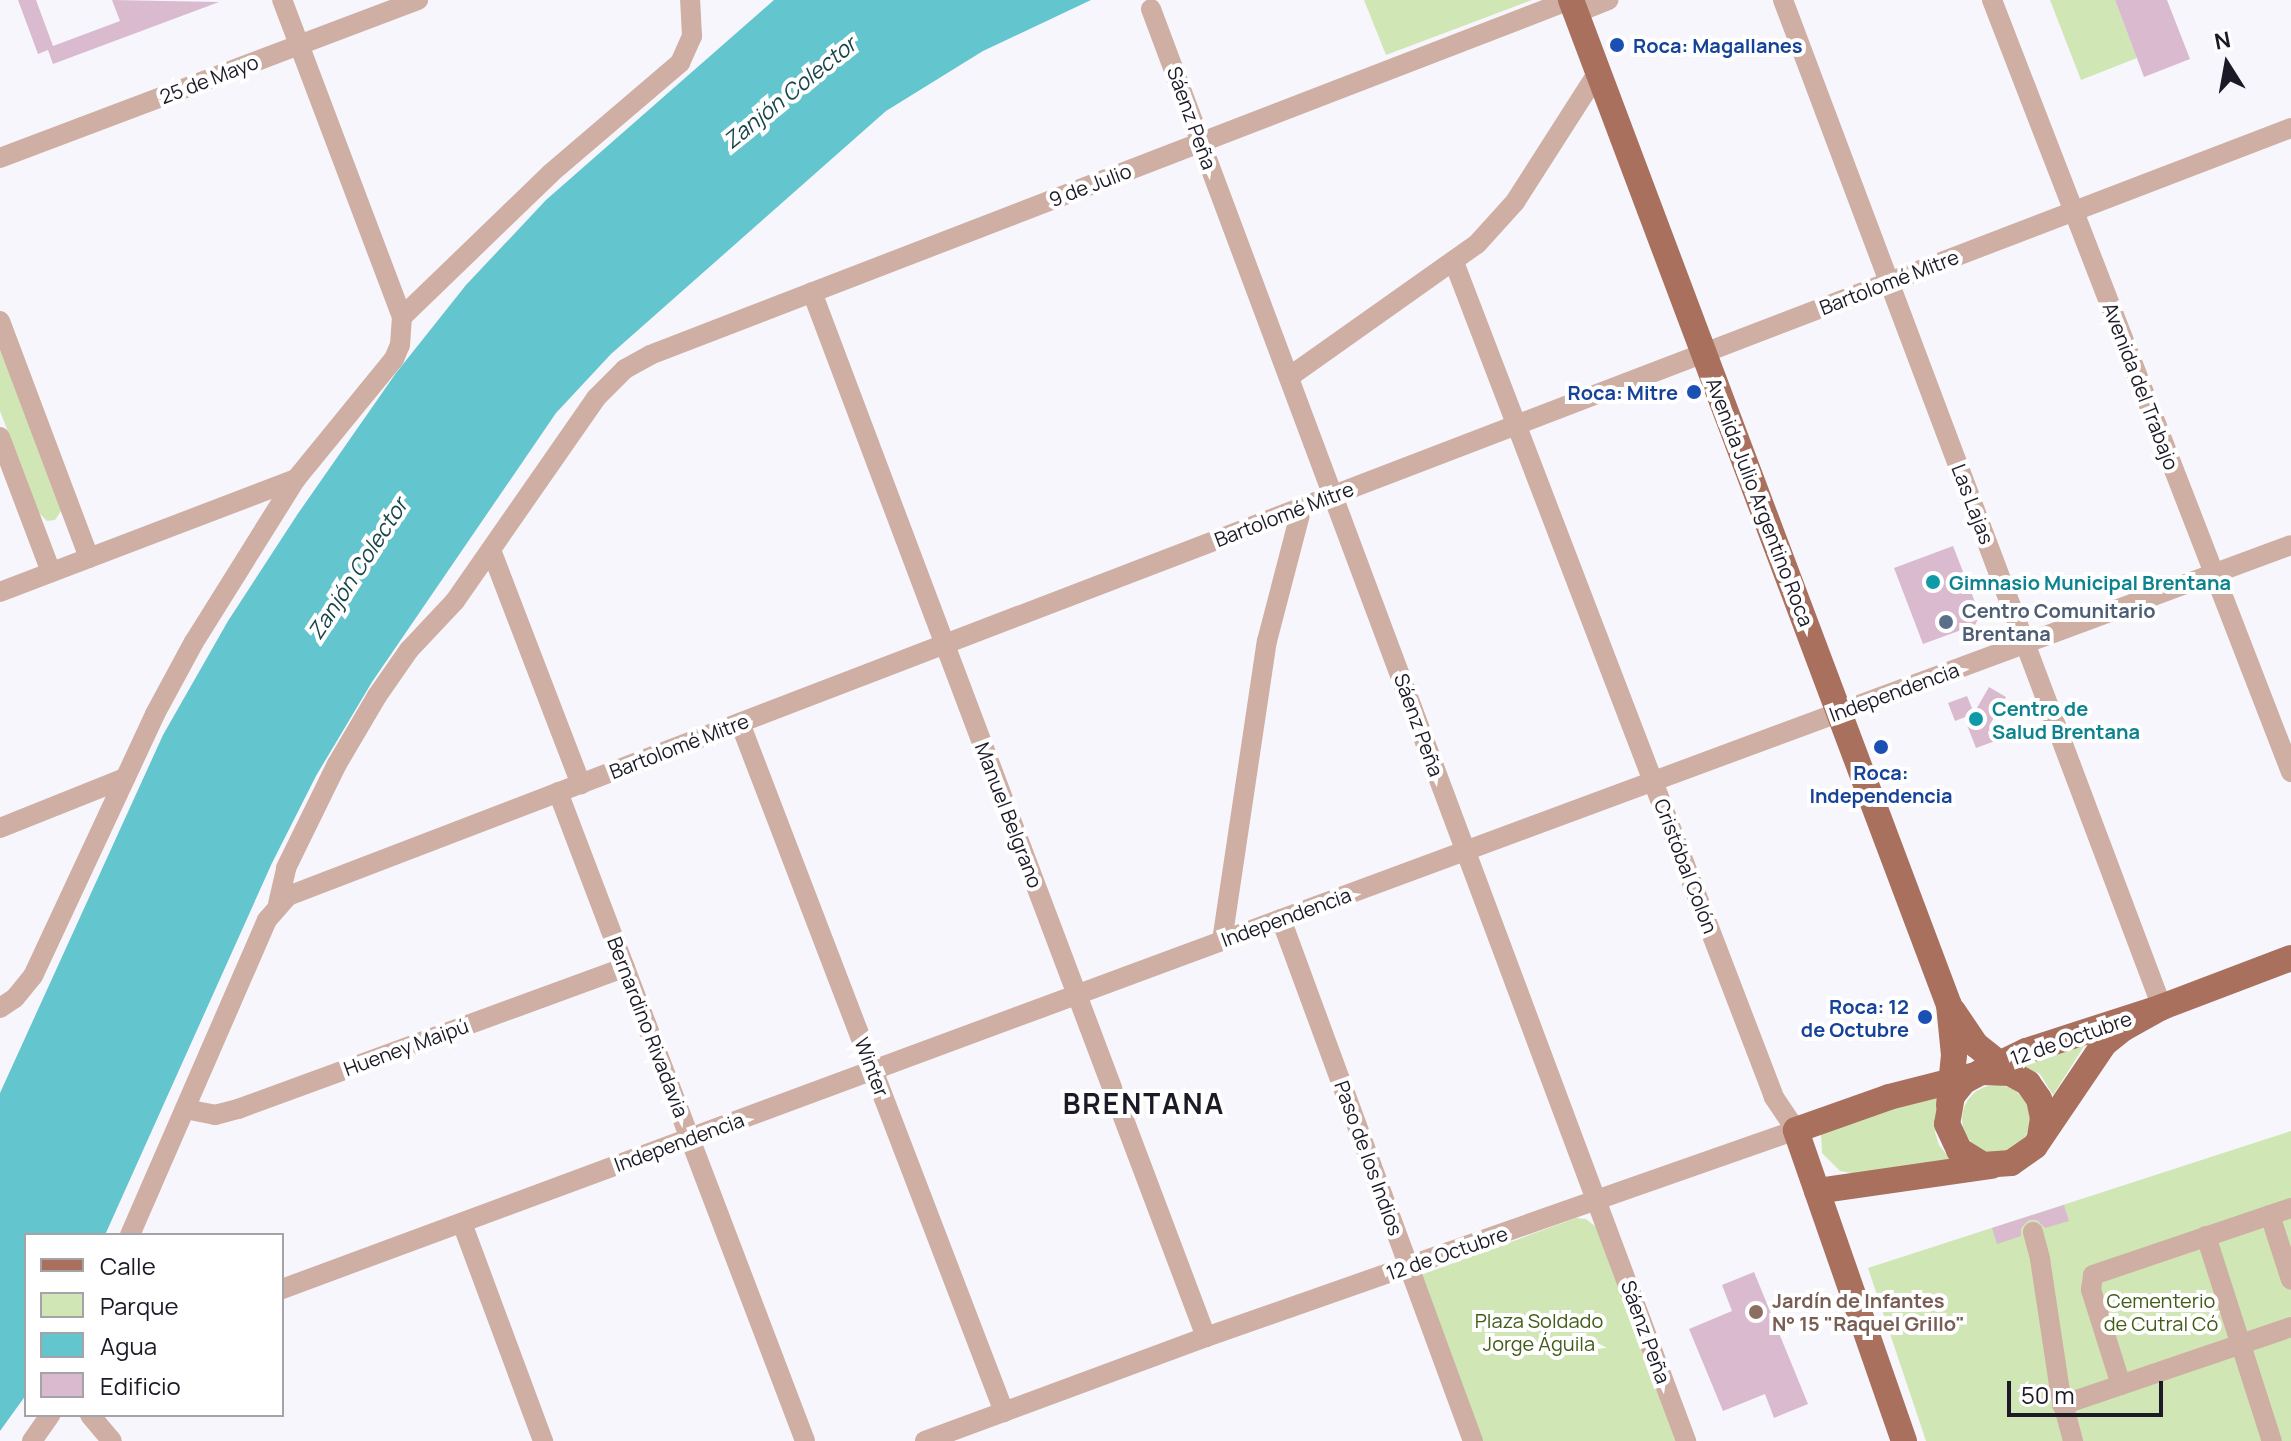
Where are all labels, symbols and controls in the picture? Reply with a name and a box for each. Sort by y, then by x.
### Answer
north arrow [2187,24,2267,104]
text: N [2212,24,2233,57]
water label: Zanjón Colector [718,31,862,155]
place label: Roca: Magallanes [1633,33,1803,57]
marker: Roca: Magallanes [1608,36,1626,54]
street label: 25 de Mayo [156,49,262,109]
street label: Sáenz Peña [1162,63,1222,173]
street label: 9 de Julio [1045,158,1135,212]
street label: Bartolomé Mitre [1816,244,1962,320]
street label: Avenida del Trabajo [2098,299,2184,473]
street label: Avenida Julio Argentino Roca [1701,374,1819,630]
place label: Roca: Mitre [1568,380,1678,404]
marker: Roca: Mitre [1685,383,1703,401]
street label: Las Lajas [1947,461,1999,547]
street label: Bartolomé Mitre [1211,476,1357,552]
water label: Zanjón Colector [303,493,413,645]
place label: Gimnasio Municipal Brentana [1949,570,2231,594]
marker: Gimnasio Municipal Brentana [1924,573,1942,591]
place label: Centro Comunitario Brentana [1962,598,2156,645]
marker: Centro Comunitario Brentana [1937,613,1955,631]
street label: Independencia [1826,657,1962,727]
street label: Sáenz Peña [1389,670,1449,780]
place label: Centro de Salud Brentana [1992,696,2140,743]
street label: Bartolomé Mitre [606,708,752,784]
marker: Centro de Salud Brentana [1967,710,1985,728]
marker: Roca: Independencia [1872,738,1890,756]
street label: Manuel Belgrano [970,739,1048,891]
place label: Roca: Independencia [1809,760,1953,807]
street label: Cristóbal Colón [1649,795,1723,937]
street label: Independencia [1218,882,1354,952]
street label: Bernardino Rivadavia [602,933,694,1121]
place label: Roca: 12 de Octubre [1801,994,1909,1041]
street label: 12 de Octubre [2007,1006,2135,1070]
marker: Roca: 12 de Octubre [1916,1008,1934,1026]
street label: Hueney Maipú [340,1013,472,1081]
street label: Winter [850,1034,894,1100]
street label: Paso de los Indios [1330,1077,1408,1239]
district label: BRENTANA [1063,1086,1225,1120]
street label: Independencia [611,1107,747,1177]
street label: 12 de Octubre [1383,1221,1511,1285]
legend [24,1233,284,1417]
text: Calle [100,1249,156,1282]
street label: Sáenz Peña [1616,1277,1676,1387]
place label: Jardín de Infantes N° 15 "Raquel Grillo" [1772,1288,1965,1335]
park label: Cementerio de Cutral Có [2104,1288,2218,1335]
text: Parque [100,1289,178,1322]
marker: Jardín de Infantes N° 15 "Raquel Grillo" [1747,1303,1765,1321]
park label: Plaza Soldado Jorge Águila [1475,1308,1603,1355]
text: Agua [100,1329,157,1362]
scale bar [2011,1365,2167,1415]
text: Edificio [100,1369,181,1402]
text: 50 m [2021,1378,2075,1411]

